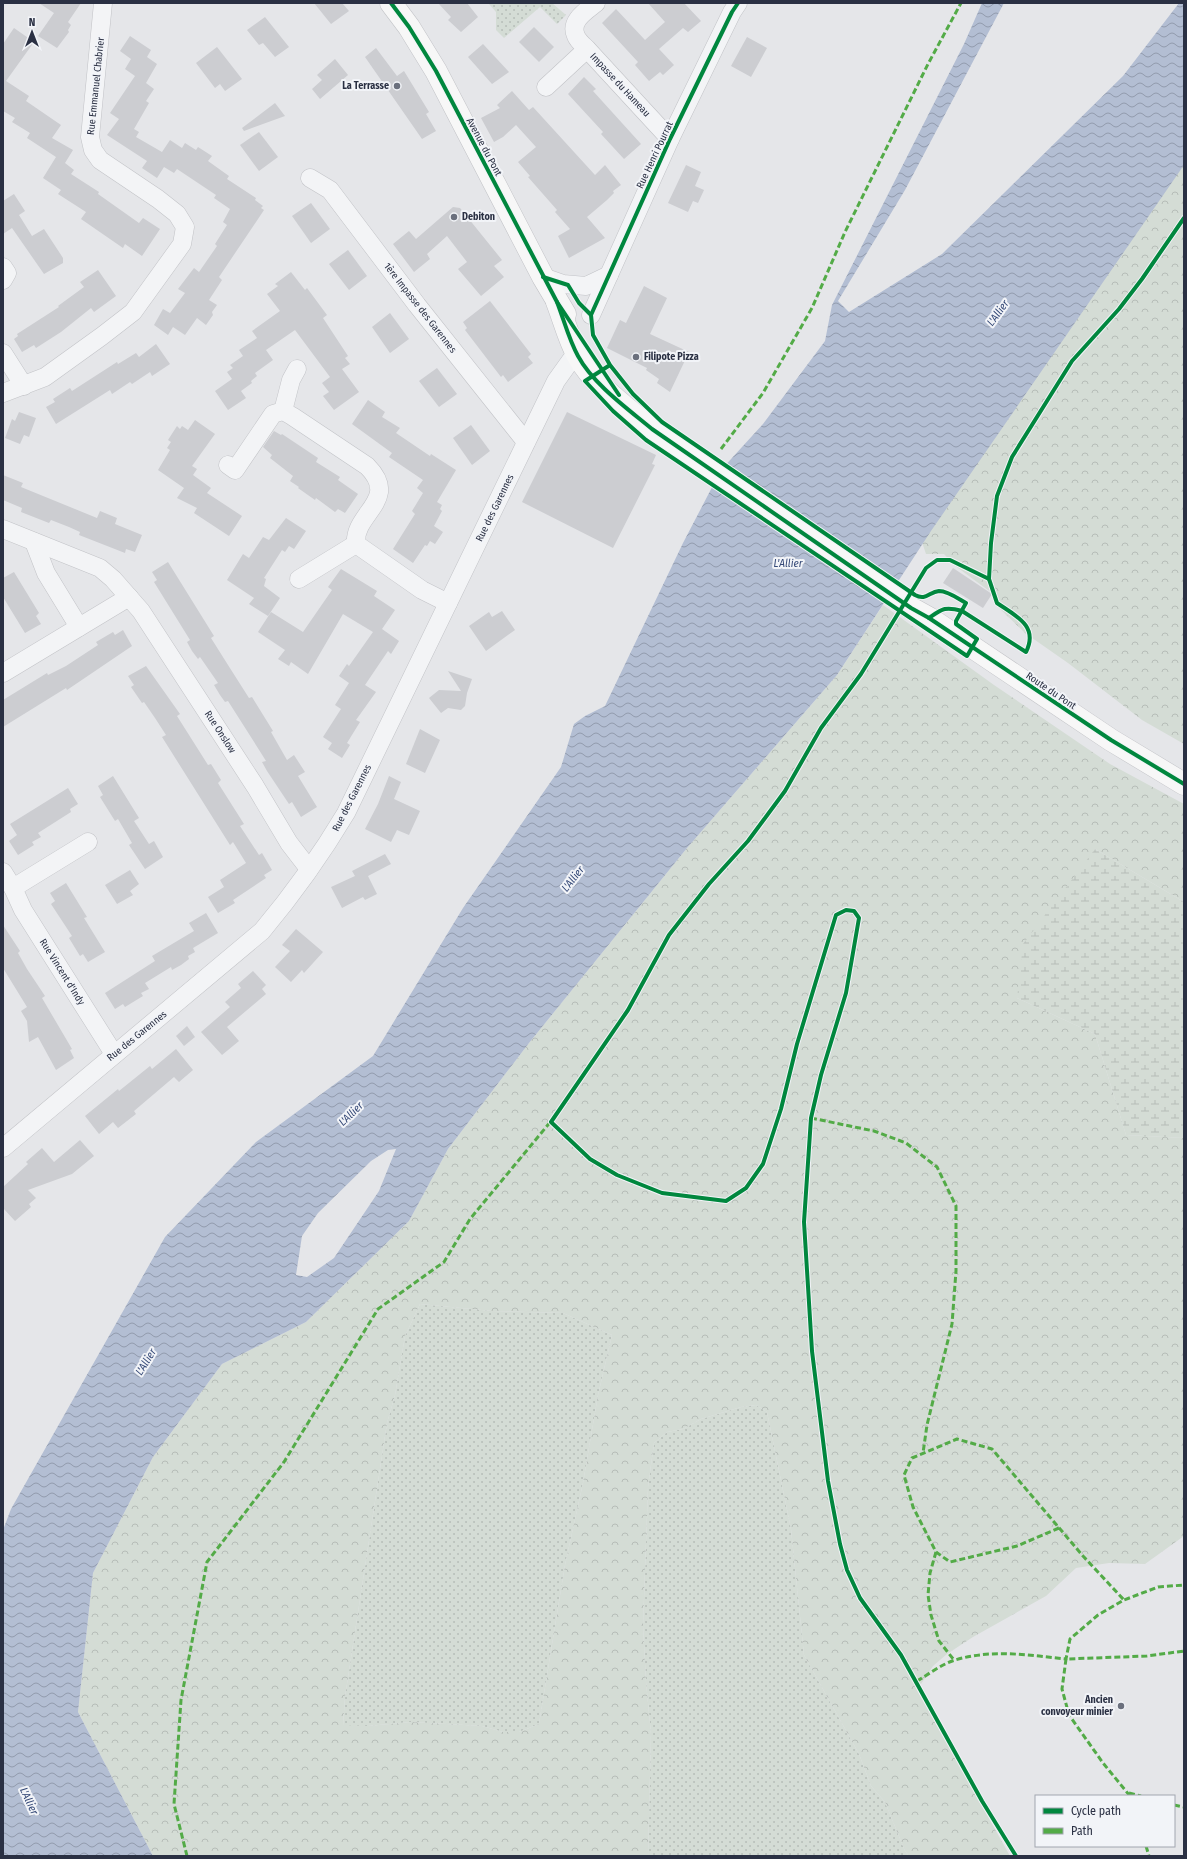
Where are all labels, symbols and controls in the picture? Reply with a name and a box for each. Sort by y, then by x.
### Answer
north arrow [12,12,52,52]
text: N [29,16,35,29]
street label: Rue Emmanuel Chabrier [85,36,107,135]
street label: Impasse du Hameau [587,51,653,119]
place label: La Terrasse [342,80,389,92]
marker: La Terrasse [392,81,402,91]
street label: Avenue du Pont [464,116,505,179]
street label: Rue Henri Pourrat [634,119,676,191]
place label: Debiton [462,211,495,223]
marker: Debiton [449,212,459,222]
street label: 1ère Impasse des Garennes [381,261,459,355]
water label: L'Allier [984,297,1012,329]
place label: Filipote Pizza [644,351,699,363]
marker: Filipote Pizza [631,352,641,362]
street label: Rue des Garennes [474,472,516,544]
water label: L'Allier [774,557,804,570]
street label: Route du Pont [1024,670,1079,713]
street label: Rue Onslow [202,709,238,756]
street label: Rue des Garennes [330,763,374,833]
water label: L'Allier [559,863,588,894]
street label: Rue Vincent d'Indy [37,937,87,1008]
street label: Rue des Garennes [105,1008,169,1064]
water label: L'Allier [336,1098,367,1129]
water label: L'Allier [133,1345,160,1378]
place label: Ancien convoyeur minier [1041,1694,1113,1718]
marker: Ancien convoyeur minier [1116,1701,1126,1711]
water label: L'Allier [17,1785,41,1818]
legend [1035,1795,1175,1847]
text: Cycle path [1071,1804,1121,1818]
text: Path [1071,1824,1093,1838]

